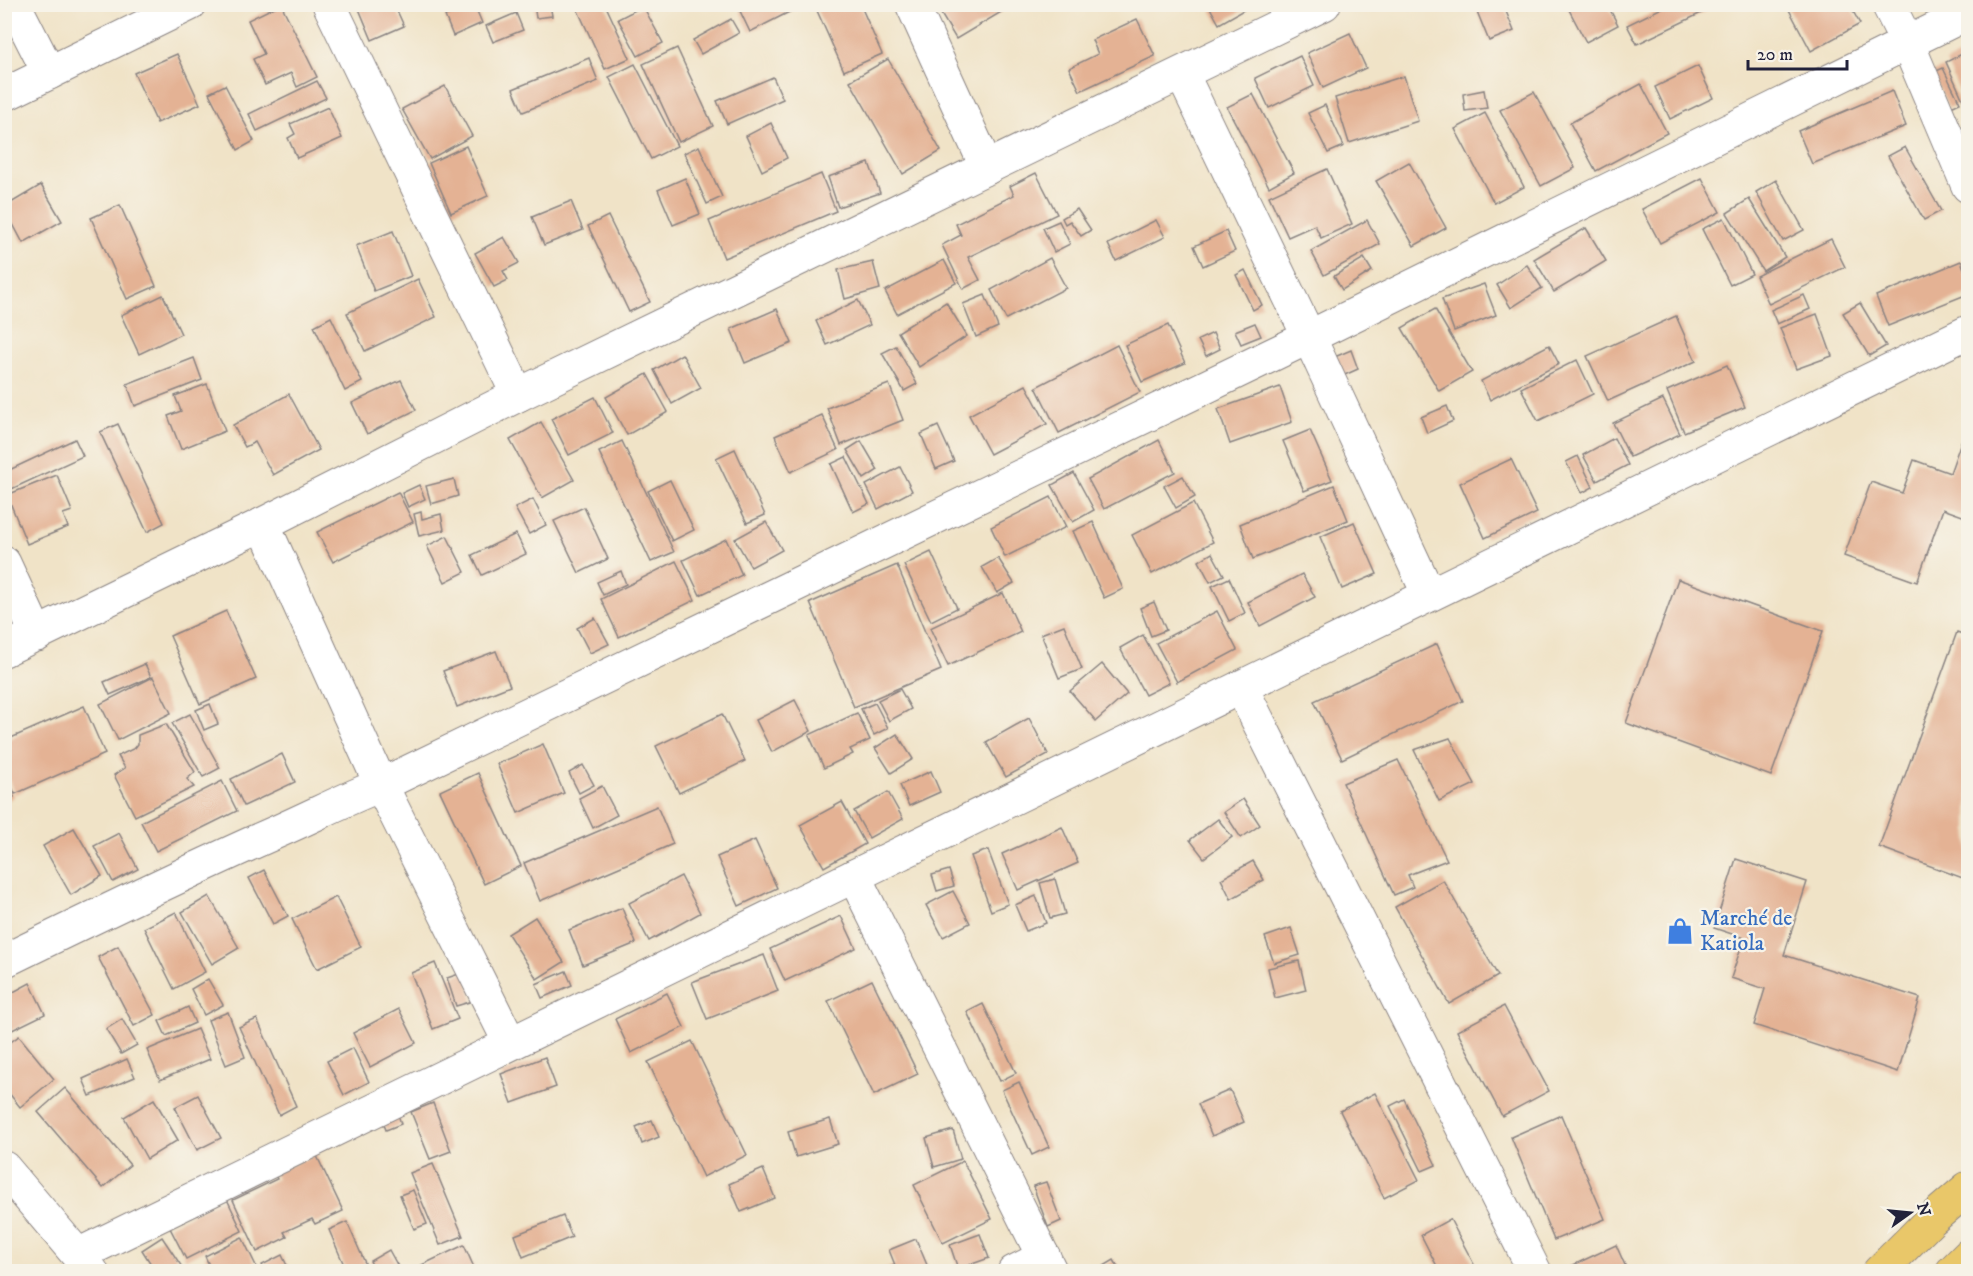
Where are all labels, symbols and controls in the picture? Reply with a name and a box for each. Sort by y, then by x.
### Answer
scale bar [1748,33,1847,71]
text: 20 m [1757,44,1793,66]
place label: Marché de Katiola [1700,905,1792,957]
shop icon: Marché de Katiola [1665,916,1695,946]
north arrow [1880,1183,1940,1243]
text: N [1912,1200,1935,1218]

